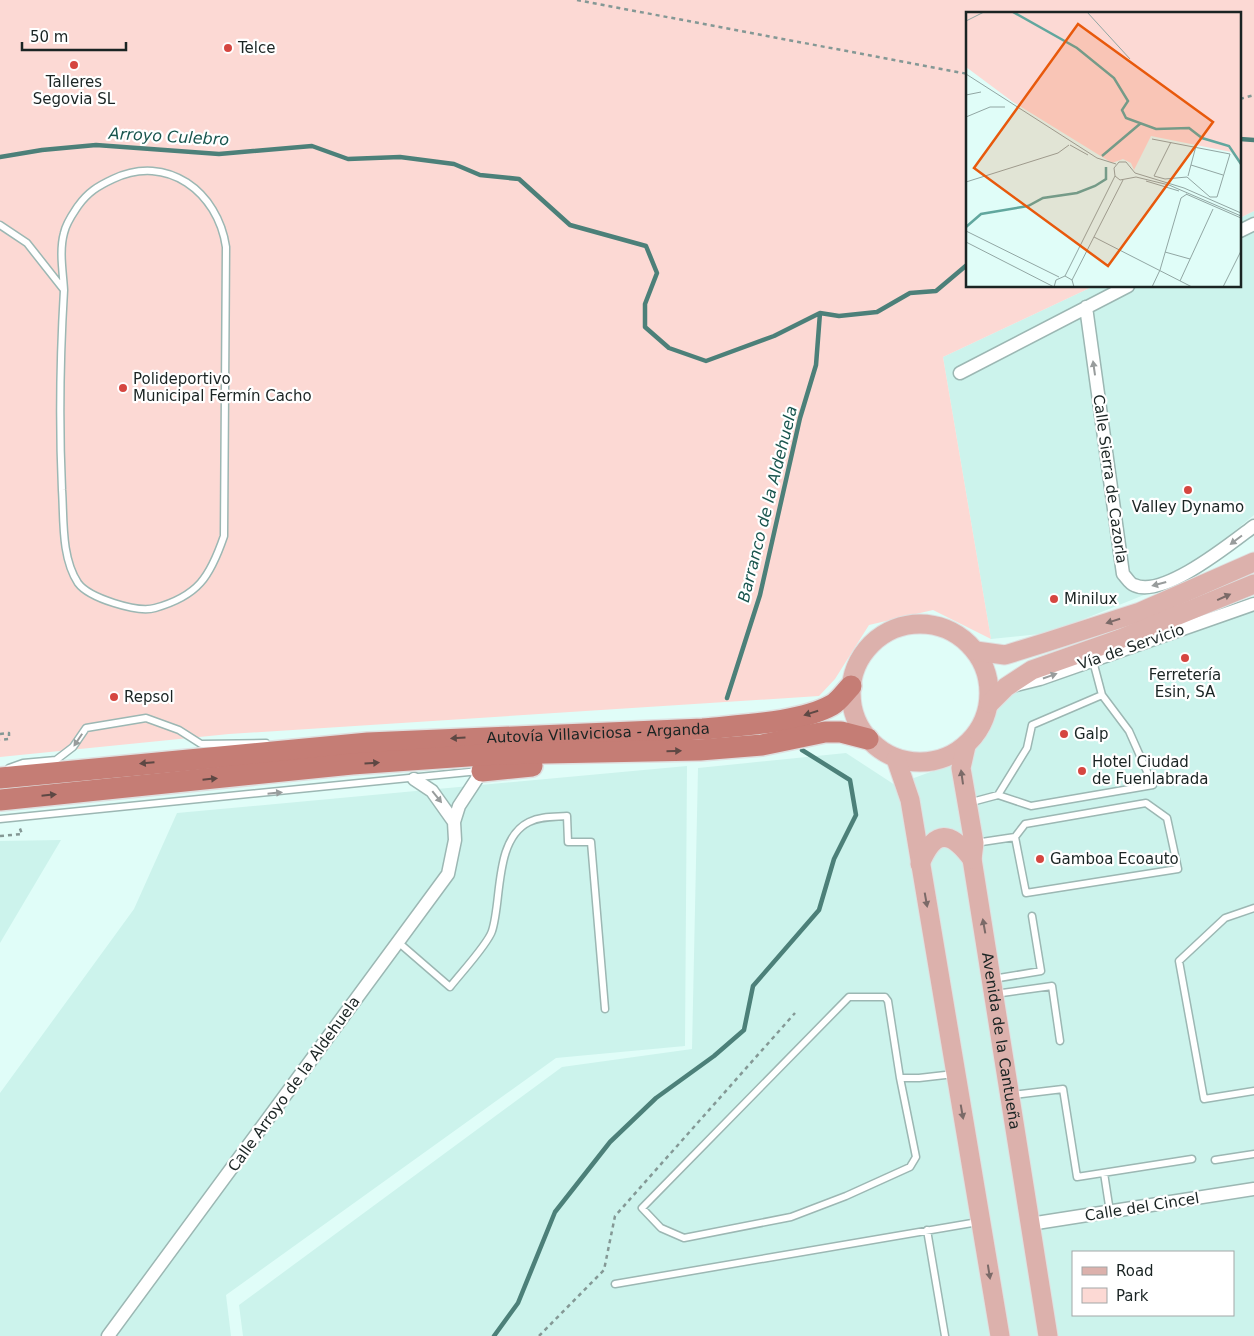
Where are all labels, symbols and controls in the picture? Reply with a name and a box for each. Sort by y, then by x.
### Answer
inset map [966,12,1242,288]
scale bar [22,20,126,52]
text: 50 m [30,28,68,46]
place label: Telce [237,39,276,57]
marker: Telce [222,42,234,54]
marker: Talleres Segovia SL [68,59,80,71]
place label: Talleres Segovia SL [33,73,116,108]
water label: Arroyo Culebro [107,124,230,149]
one-way arrow [1090,360,1098,376]
place label: Polideportivo Municipal Fermín Cacho [133,370,312,405]
marker: Polideportivo Municipal Fermín Cacho [117,382,129,394]
street label: Calle Sierra de Cazorla [1089,393,1131,565]
water label: Barranco de la Aldehuela [734,404,801,604]
marker: Valley Dynamo [1182,484,1194,496]
place label: Valley Dynamo [1132,498,1244,516]
one-way arrow [1229,535,1243,545]
one-way arrow [1152,581,1167,589]
place label: Minilux [1064,590,1117,608]
one-way arrow [1217,592,1231,600]
marker: Minilux [1048,593,1060,605]
one-way arrow [1105,617,1120,625]
street label: Vía de Servicio [1075,620,1187,674]
marker: Ferretería Esin, SA [1179,652,1191,664]
place label: Ferretería Esin, SA [1149,666,1221,701]
one-way arrow [1043,672,1058,680]
place label: Repsol [124,688,174,706]
marker: Repsol [108,691,120,703]
one-way arrow [804,710,819,718]
street label: Autovía Villaviciosa - Arganda [486,719,711,747]
place label: Galp [1074,725,1109,743]
marker: Galp [1058,728,1070,740]
one-way arrow [73,733,83,747]
one-way arrow [450,734,466,742]
one-way arrow [666,747,682,755]
place label: Hotel Ciudad de Fuenlabrada [1092,753,1209,788]
one-way arrow [364,758,380,766]
one-way arrow [138,760,154,768]
marker: Hotel Ciudad de Fuenlabrada [1076,765,1088,777]
one-way arrow [958,768,966,784]
one-way arrow [202,774,218,782]
one-way arrow [267,789,283,797]
one-way arrow [41,791,57,799]
one-way arrow [432,791,443,804]
place label: Gamboa Ecoauto [1050,850,1179,868]
marker: Gamboa Ecoauto [1034,853,1046,865]
one-way arrow [923,892,931,908]
one-way arrow [980,918,988,934]
street label: Avenida de la Cantueña [978,951,1024,1131]
street label: Calle Arroyo de la Aldehuela [224,993,364,1175]
one-way arrow [958,1104,966,1120]
street label: Calle del Cincel [1084,1189,1200,1225]
legend [1072,1251,1234,1316]
text: Road [1116,1262,1154,1280]
one-way arrow [985,1264,993,1280]
text: Park [1116,1287,1149,1305]

